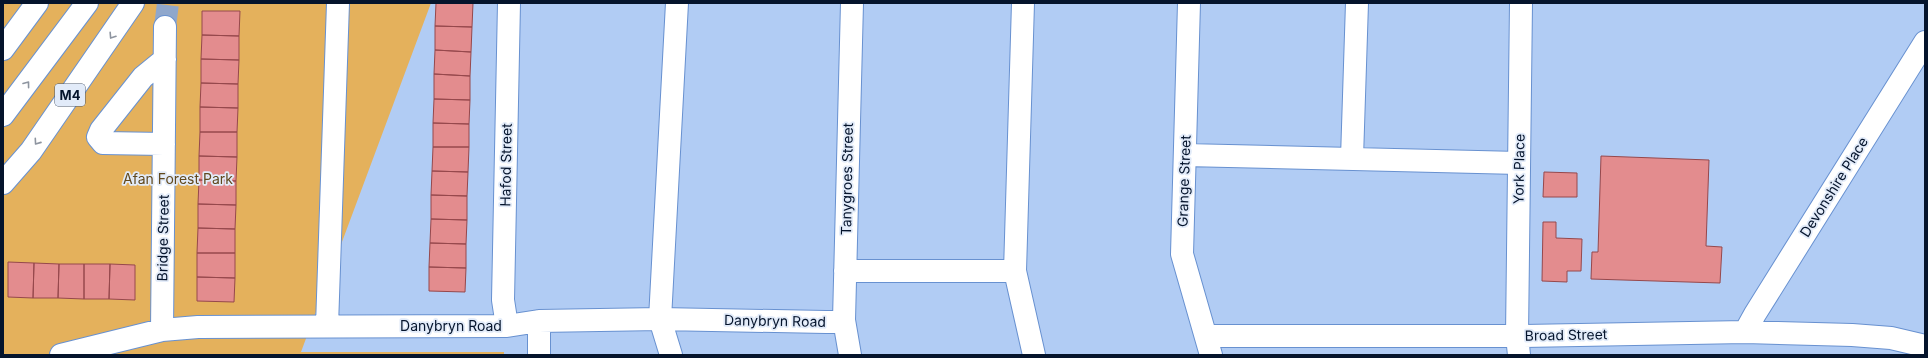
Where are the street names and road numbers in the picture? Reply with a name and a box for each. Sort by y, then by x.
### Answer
road number: M4 [55,84,85,106]
street label: Tanygroes Street [837,122,856,235]
street label: Hafod Street [496,123,515,207]
street label: Grange Street [1173,134,1194,227]
street label: York Place [1509,134,1528,204]
street label: Devonshire Place [1796,134,1871,240]
street label: Bridge Street [153,194,172,282]
street label: Danybryn Road [724,311,826,330]
street label: Danybryn Road [400,317,502,334]
street label: Broad Street [1525,325,1608,344]

